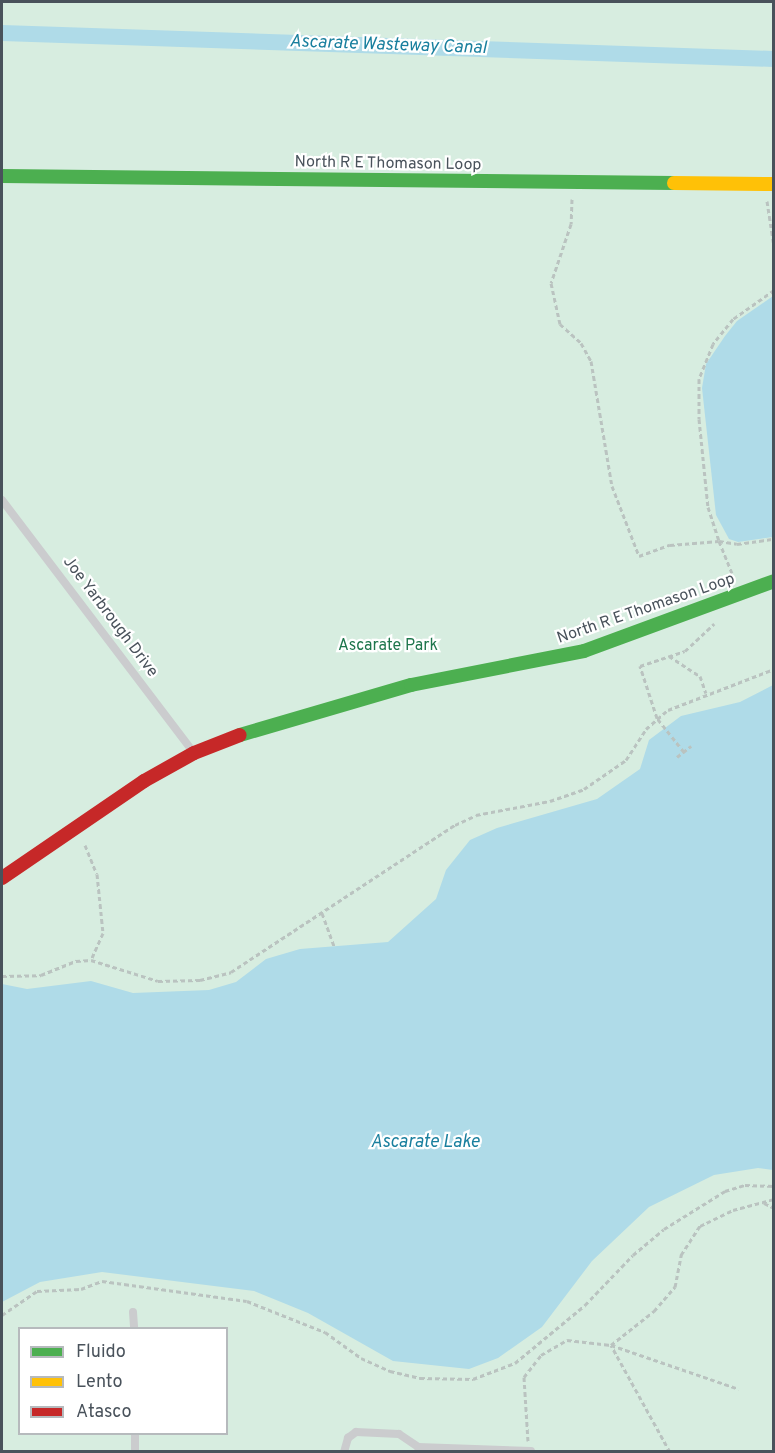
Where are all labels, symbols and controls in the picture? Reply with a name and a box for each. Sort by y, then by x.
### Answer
water label: Ascarate Wasteway Canal [289,32,487,60]
street label: North R E Thomason Loop [294,153,482,175]
street label: Joe Yarbrough Drive [58,553,162,681]
street label: North R E Thomason Loop [554,569,738,649]
park label: Ascarate Park [338,636,438,656]
water label: Ascarate Lake [371,1132,479,1154]
legend [18,1327,228,1435]
text: Fluido [76,1341,126,1364]
text: Lento [76,1371,122,1394]
text: Atasco [76,1401,132,1424]

